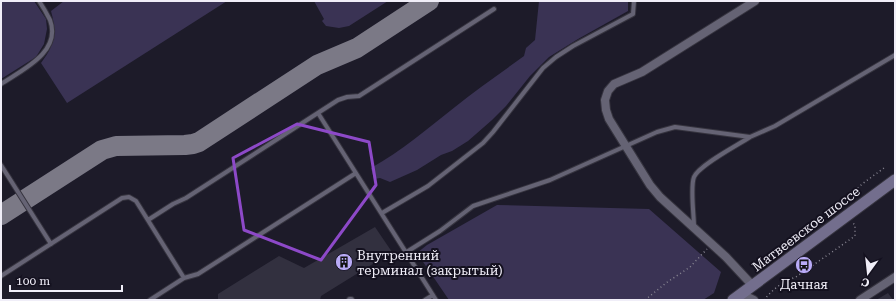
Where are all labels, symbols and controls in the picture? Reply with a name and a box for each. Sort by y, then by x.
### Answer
street label: Матвеевское шоссе [749,184,863,274]
place label: Внутренний терминал (закрытый) [357,248,503,278]
building icon: Внутренний терминал (закрытый) [334,252,354,272]
north arrow [848,253,888,293]
bus stop icon: Дачная [794,255,814,275]
scale bar [10,267,122,293]
text: 100 m [16,274,50,288]
text: С [860,275,871,289]
place label: Дачная [780,277,828,292]

